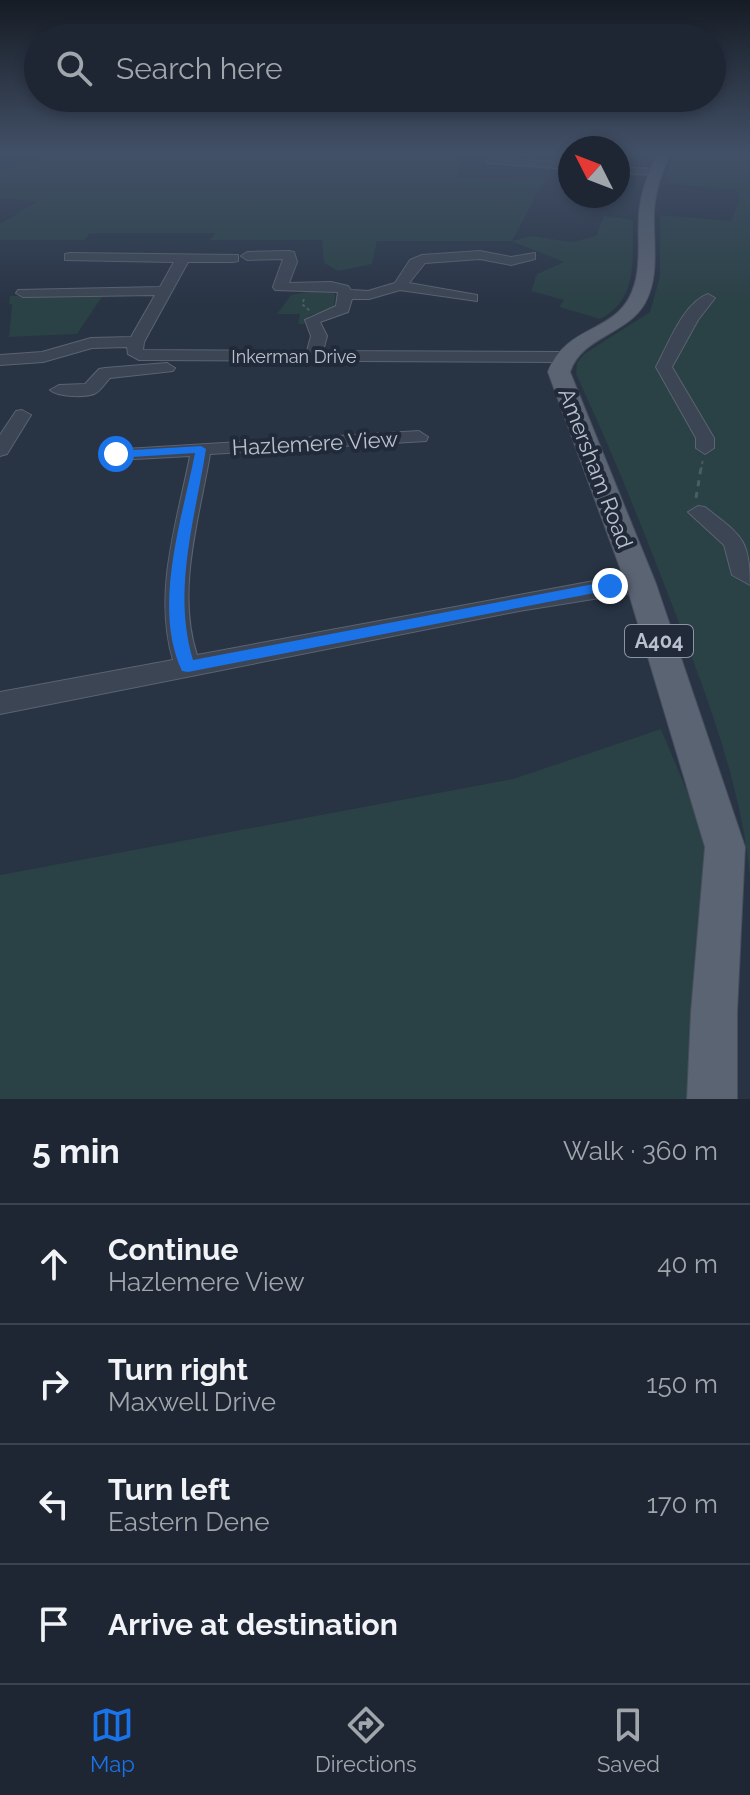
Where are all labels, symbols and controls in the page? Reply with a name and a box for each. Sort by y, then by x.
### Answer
search box [24,24,726,112]
icon: search [52,46,96,90]
text: Search here [116,51,283,86]
north arrow [558,136,630,208]
street label: Inkerman Drive [231,346,357,367]
street label: Amersham Road [553,384,639,552]
street label: Hazlemere View [231,426,399,460]
route start [98,436,134,472]
route end [592,568,628,604]
road number: A404 [625,625,693,657]
text: 5 min [32,1131,120,1171]
text: Walk · 360 m [563,1136,718,1166]
text: Continue [108,1232,239,1267]
icon: ahead [32,1242,76,1286]
text: 40 m [657,1249,718,1279]
text: Hazlemere View [108,1267,305,1297]
text: Turn right [108,1352,248,1387]
icon: right [32,1362,76,1406]
text: 150 m [646,1369,718,1399]
text: Maxwell Drive [108,1387,276,1417]
text: Turn left [108,1472,230,1507]
icon: left [32,1482,76,1526]
text: 170 m [647,1489,718,1519]
text: Eastern Dene [108,1507,269,1537]
icon: arrive [32,1602,76,1646]
text: Arrive at destination [108,1607,398,1642]
tab: Map [90,1703,135,1777]
tab: Directions [315,1703,417,1777]
tab: Saved [597,1703,660,1777]

